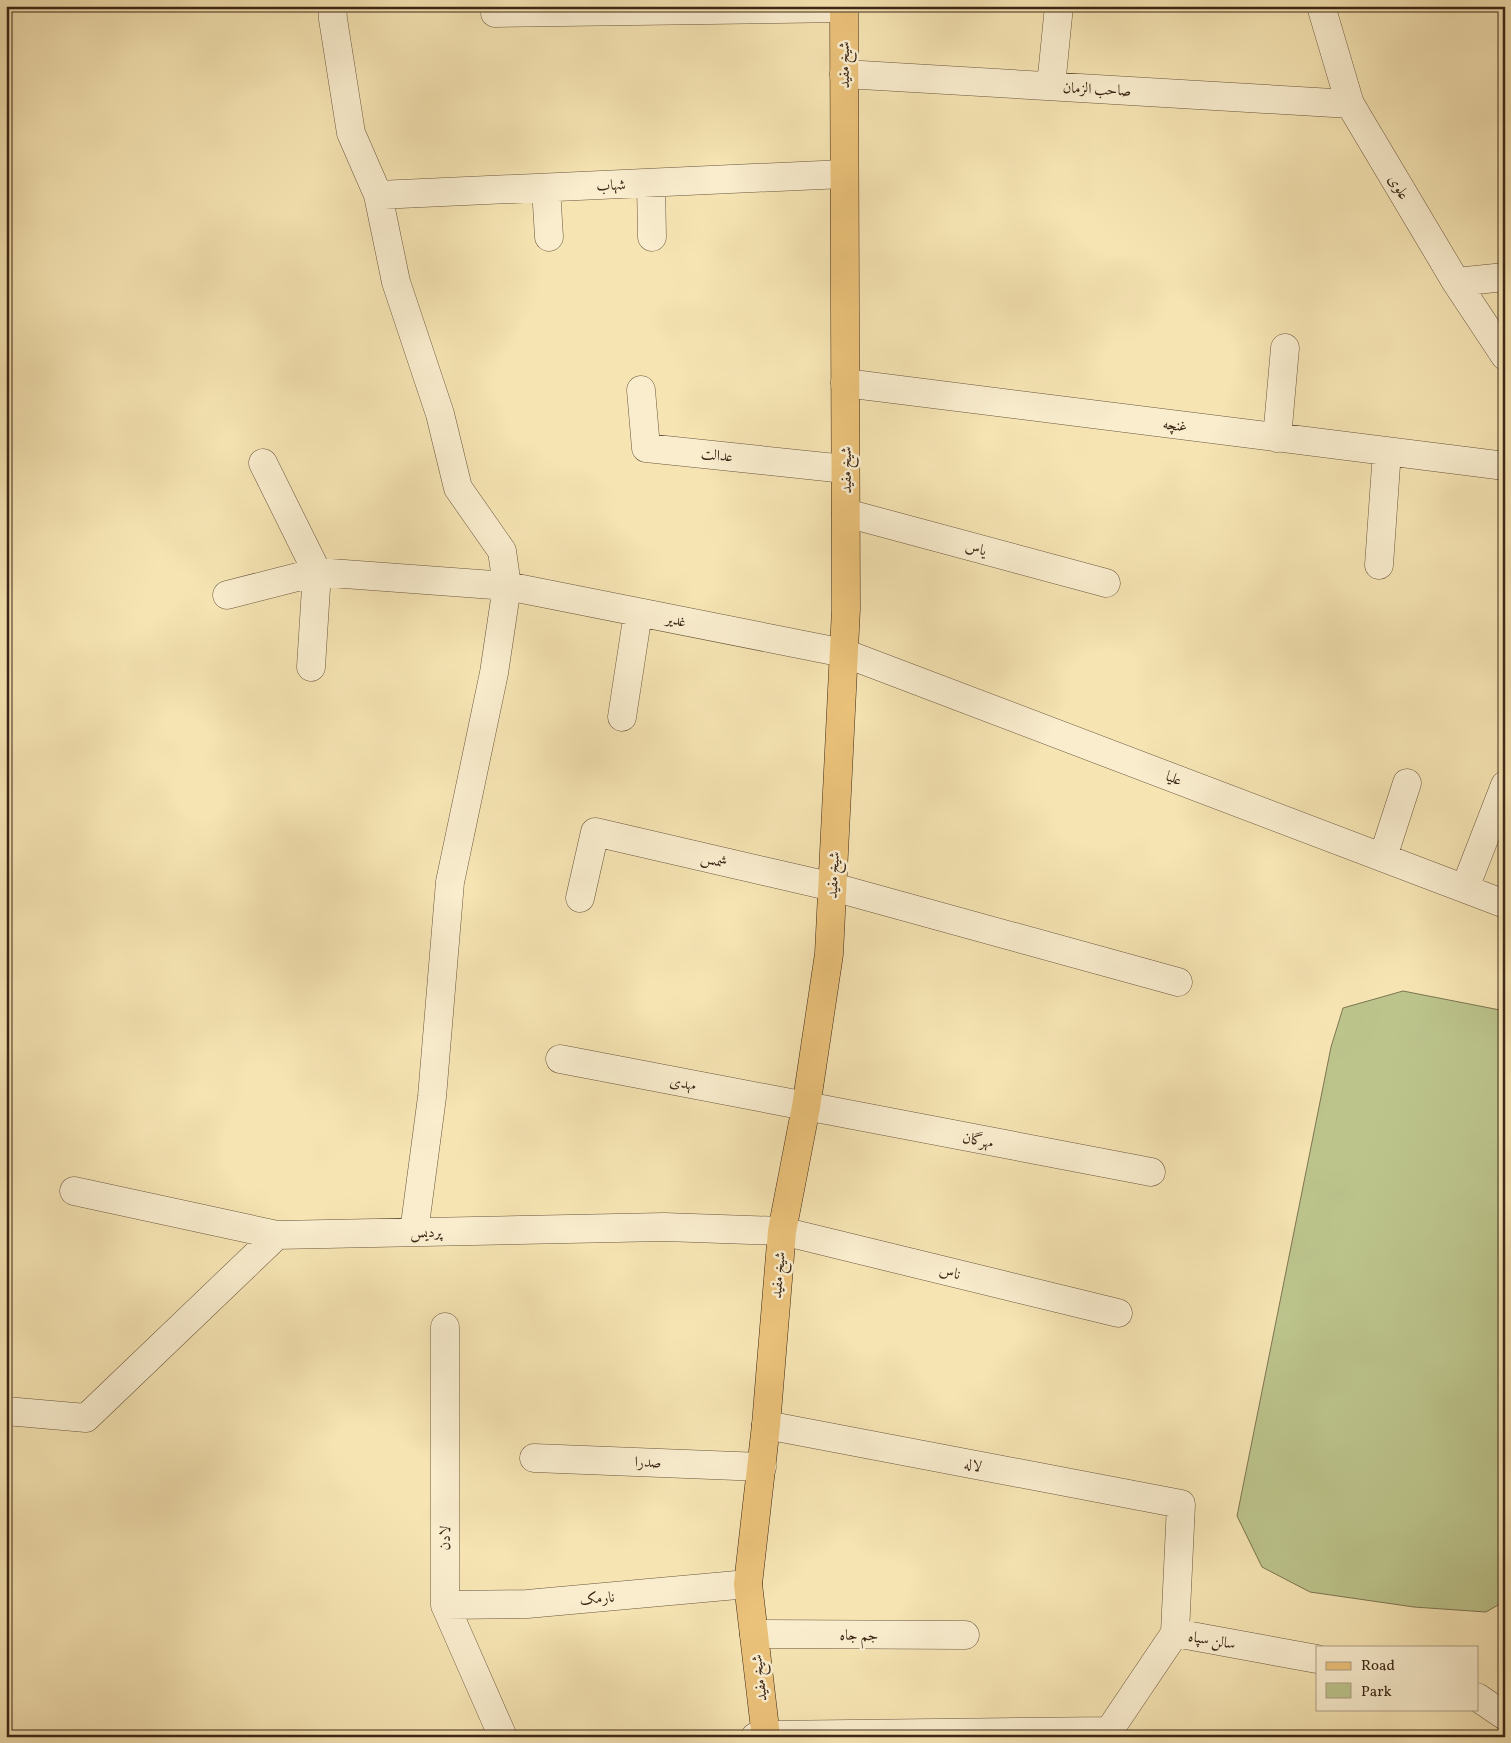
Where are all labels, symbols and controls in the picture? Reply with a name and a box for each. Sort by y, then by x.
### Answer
street label: شیخ مفید [835,42,858,89]
street label: صاحب الزمان [1062,78,1132,103]
street label: علوی [1382,171,1413,204]
street label: شهاب [596,175,626,198]
street label: غنچه [1161,415,1188,438]
street label: عدالت [700,444,734,469]
street label: شیخ مفید [837,447,860,494]
street label: یاس [963,537,990,563]
street label: غدیر [662,609,688,634]
street label: علیا [1162,767,1185,792]
street label: شمس [698,848,729,875]
street label: شیخ مفید [823,851,848,899]
street label: مهدی [668,1072,698,1097]
street label: مهرگان [960,1128,995,1155]
street label: پردیس [410,1223,443,1244]
street label: شیخ مفید [767,1251,794,1300]
street label: ناس [937,1261,963,1286]
street label: صدرا [634,1453,662,1474]
street label: لاله [962,1454,983,1478]
street label: لادن [436,1526,457,1550]
street label: نارمک [579,1587,616,1611]
street label: جم جاه [839,1626,879,1649]
street label: سالن سپاه [1186,1627,1237,1656]
legend [1316,1646,1478,1710]
street label: شیخ مفید [747,1653,776,1702]
text: Road [1361,1656,1395,1677]
text: Park [1361,1682,1392,1703]

